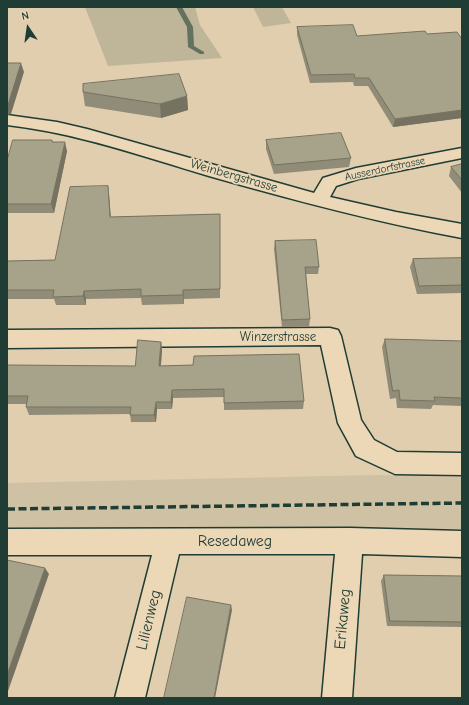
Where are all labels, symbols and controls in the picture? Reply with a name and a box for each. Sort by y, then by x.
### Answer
north arrow [8,8,48,48]
text: N [20,9,30,23]
street label: Ausserdorfstrasse [344,154,426,184]
street label: Weinbergstrasse [188,156,280,196]
street label: Winzerstrasse [240,329,316,345]
street label: Resedaweg [198,531,272,551]
street label: Lilienweg [132,588,166,652]
street label: Erikaweg [331,588,355,650]

